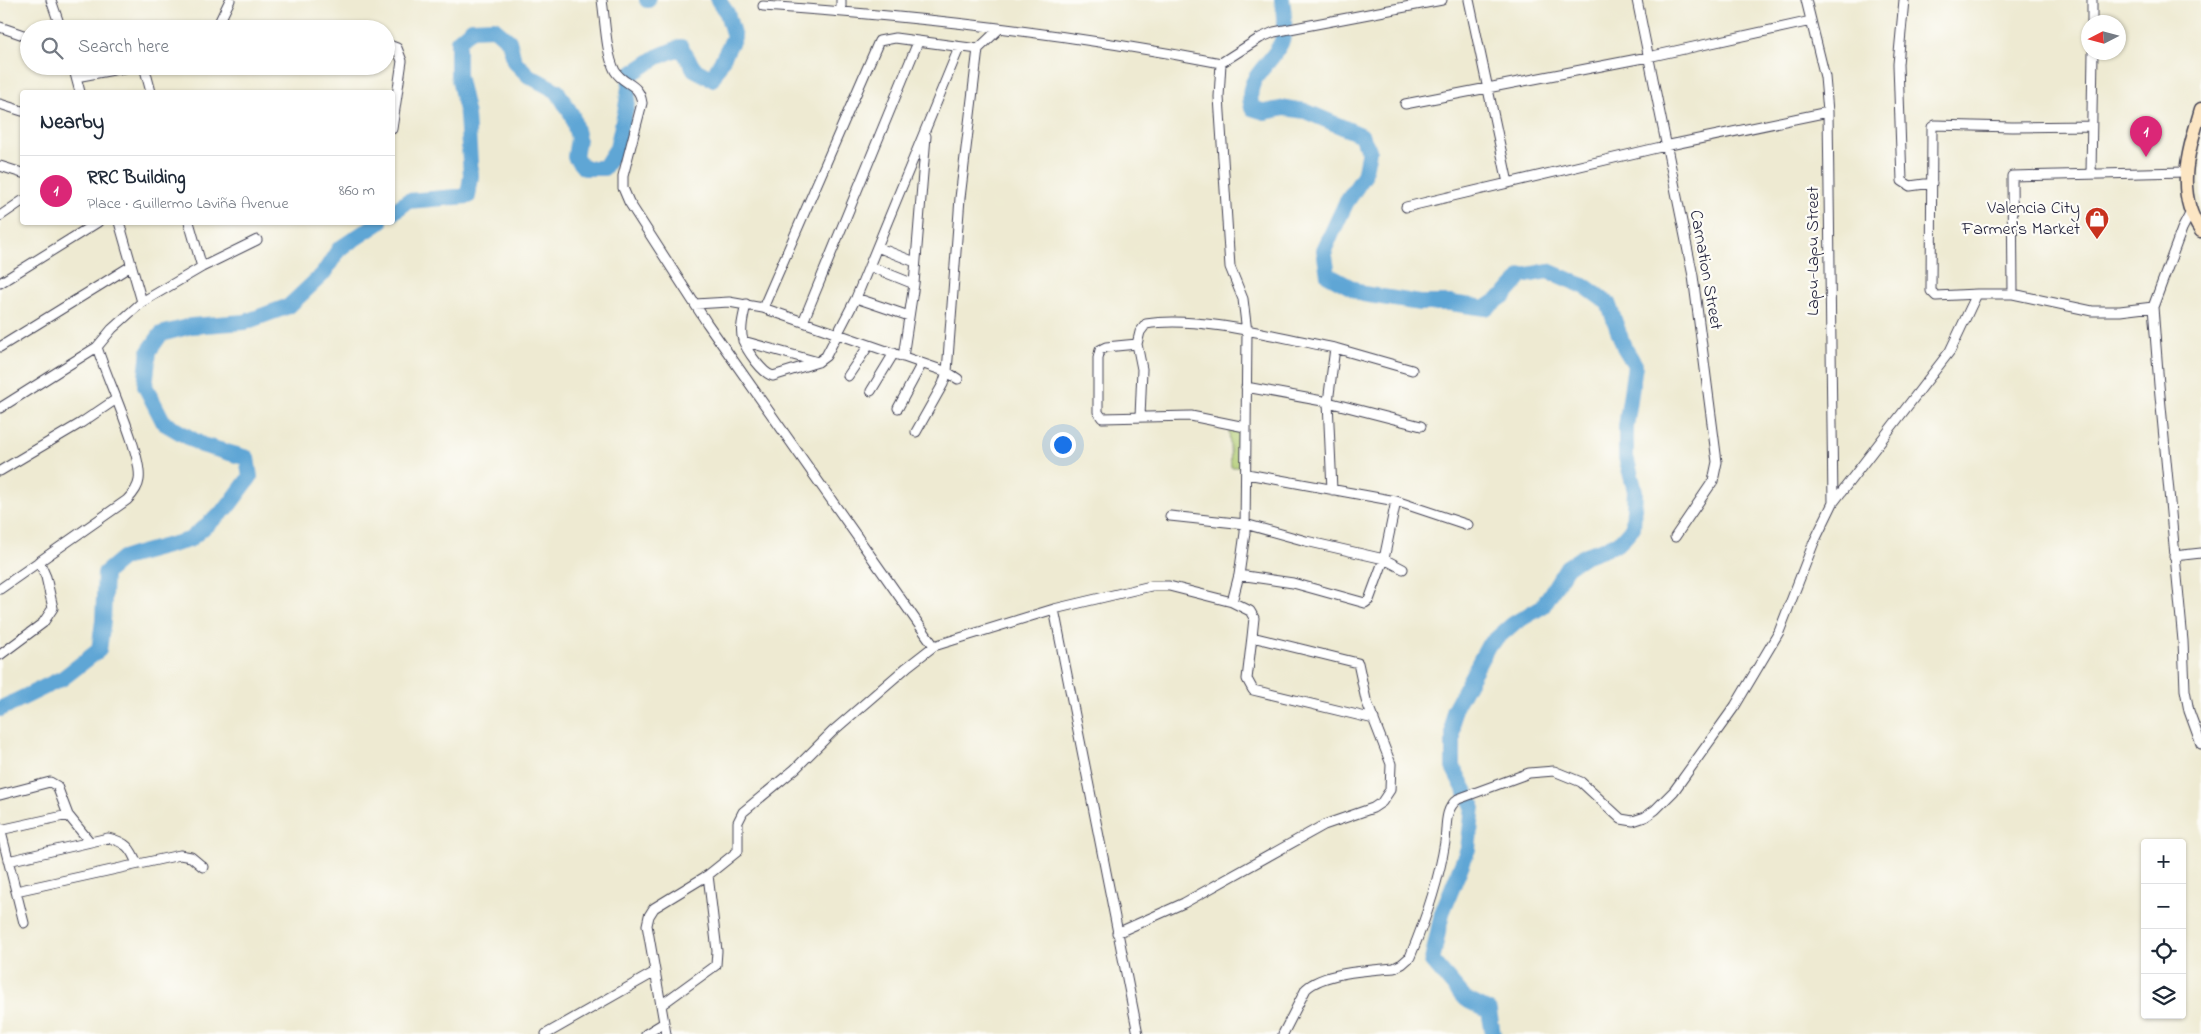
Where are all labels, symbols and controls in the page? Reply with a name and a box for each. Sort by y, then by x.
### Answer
north arrow [2081,15,2126,60]
search box [20,20,395,75]
icon: search [38,34,66,62]
text: Search here [78,34,169,61]
text: Nearby [40,108,104,138]
pin: 1 [2130,116,2162,157]
text: RRC Building [87,165,186,192]
text: 1 [53,179,59,203]
text: 860 m [339,179,375,203]
street label: Lapu-Lapu Street [1801,186,1827,316]
text: Place · Guillermo Laviña Avenue [87,192,289,216]
place label: Valencia City Farmer's Market [1961,196,2080,243]
shop icon: Valencia City Farmer's Market [2084,206,2110,240]
street label: Carnation Street [1682,208,1728,332]
your location [1050,432,1076,458]
map controls [2141,839,2186,1019]
button: + [2141,839,2186,884]
button: − [2141,884,2186,929]
button: locate [2141,929,2186,974]
button: layers [2141,974,2186,1019]

